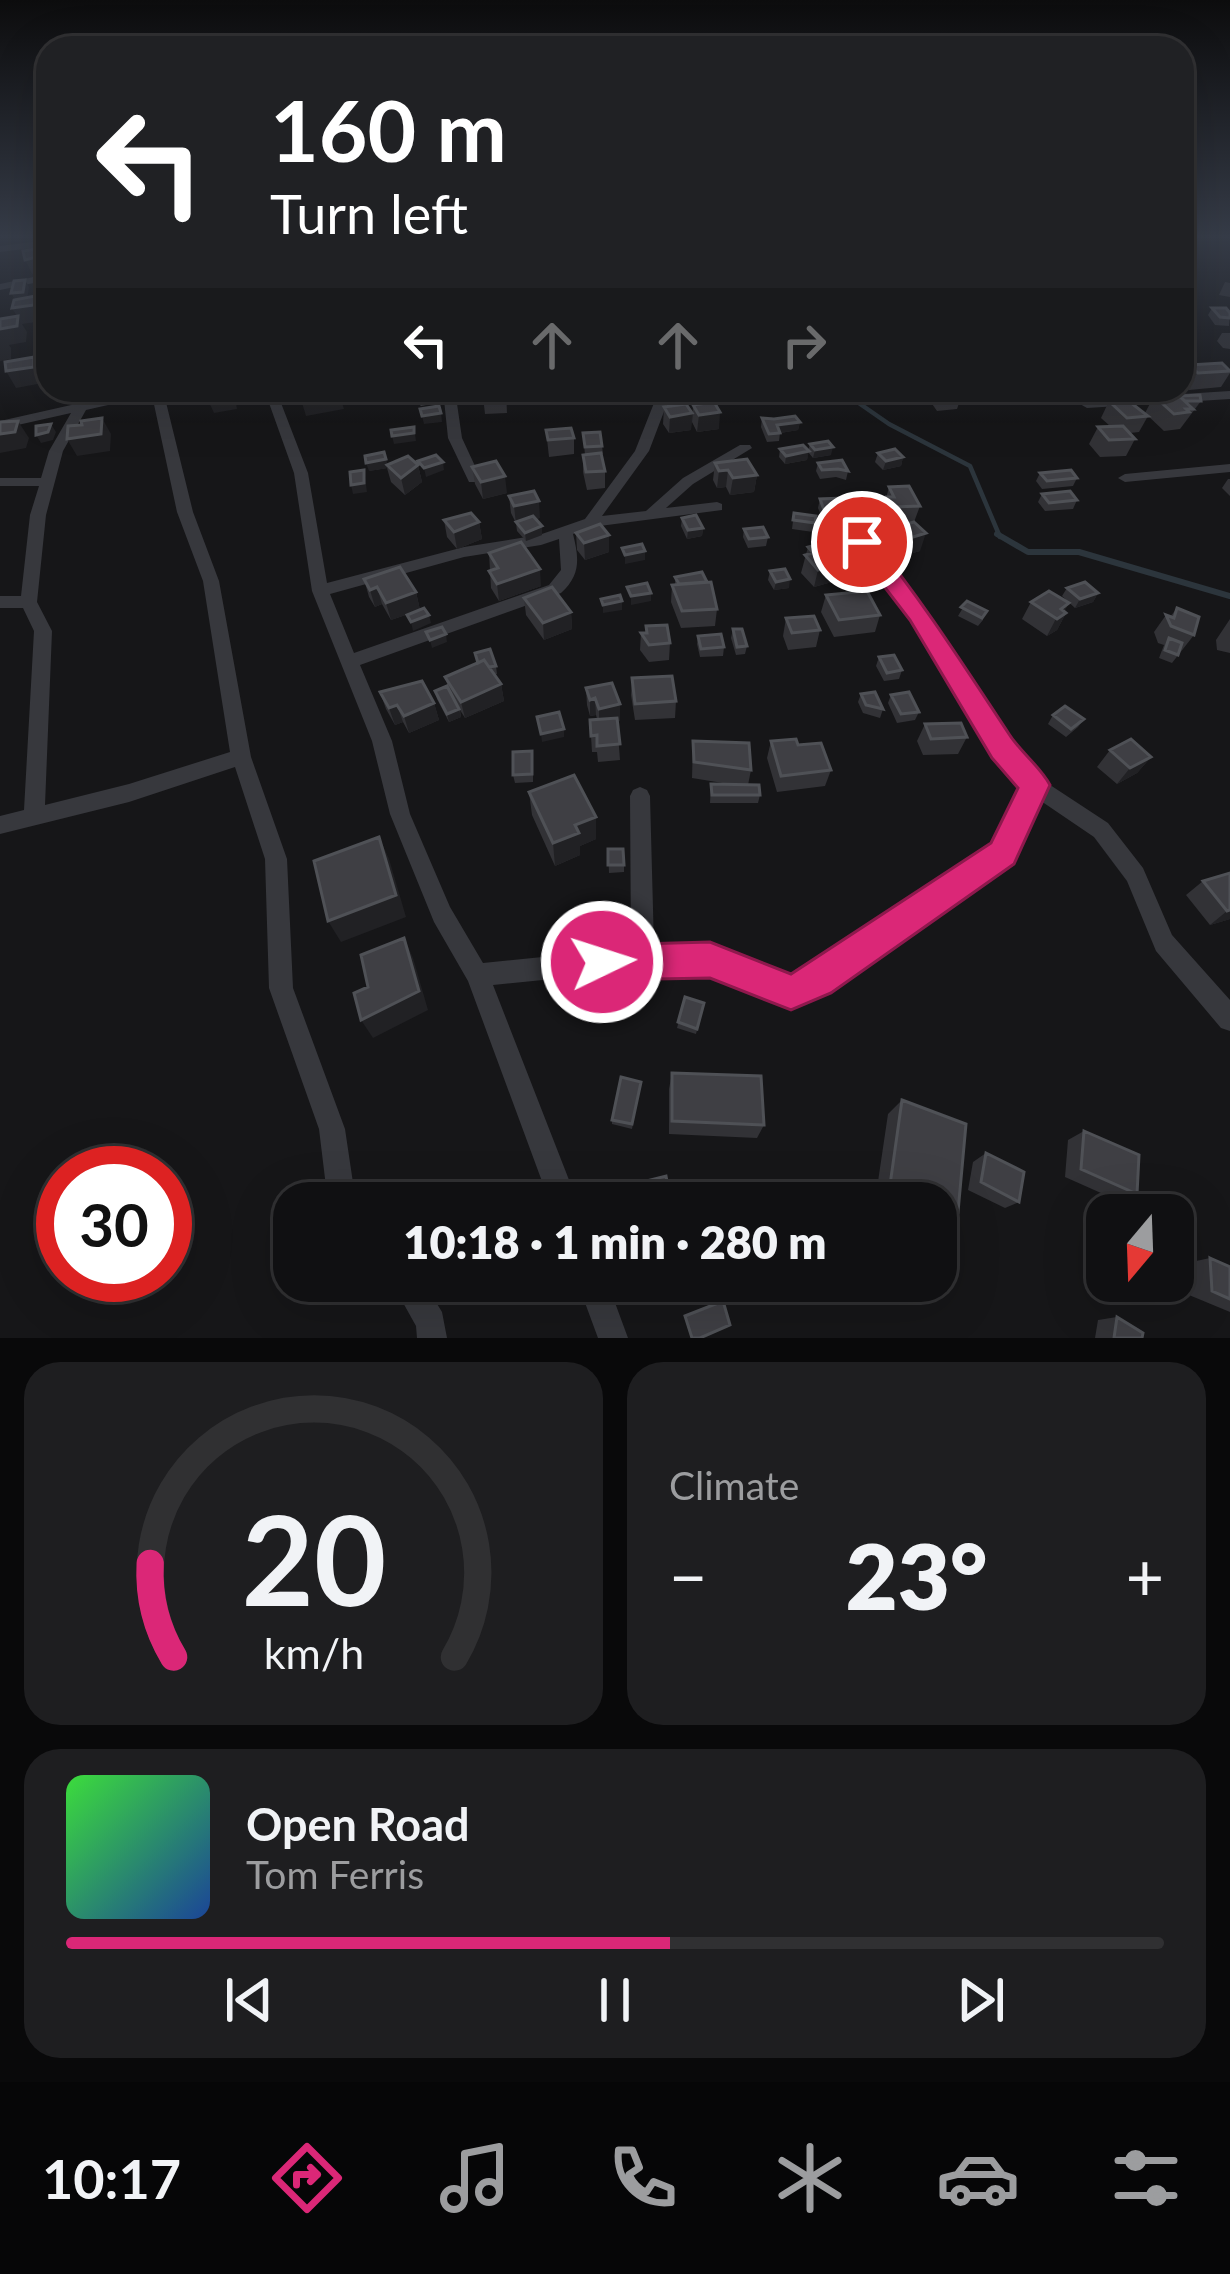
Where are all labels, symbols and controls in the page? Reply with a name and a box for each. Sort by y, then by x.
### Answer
text: 160 m [270,79,507,180]
icon: left [72,84,228,240]
text: Turn left [270,181,468,246]
icon: left [393,312,459,378]
icon: ahead [519,312,585,378]
icon: ahead [645,312,711,378]
icon: right [771,312,837,378]
pin [811,491,913,593]
icon: arrive [829,509,895,575]
position arrow [539,899,665,1025]
speed limit sign: 30 [36,1146,192,1302]
north arrow [1086,1194,1194,1302]
map controls [1086,1194,1194,1302]
text: 10:18 · 1 min · 280 m [403,1215,827,1269]
text: Climate [669,1462,799,1508]
text: 20 [241,1483,386,1633]
text: 23° [846,1521,987,1629]
text: − [669,1536,707,1615]
text: + [1126,1536,1164,1615]
text: km/h [263,1626,364,1677]
text: Open Road [246,1797,470,1851]
text: Tom Ferris [246,1851,424,1897]
icon: previous [216,1967,282,2033]
icon: pause [582,1967,648,2033]
icon: next [948,1967,1014,2033]
icon: directions [265,2136,349,2220]
icon: music [433,2136,517,2220]
icon: phone [601,2136,685,2220]
icon: climate [768,2136,852,2220]
icon: car [936,2136,1020,2220]
icon: filters [1104,2136,1188,2220]
text: 10:17 [42,2146,181,2211]

